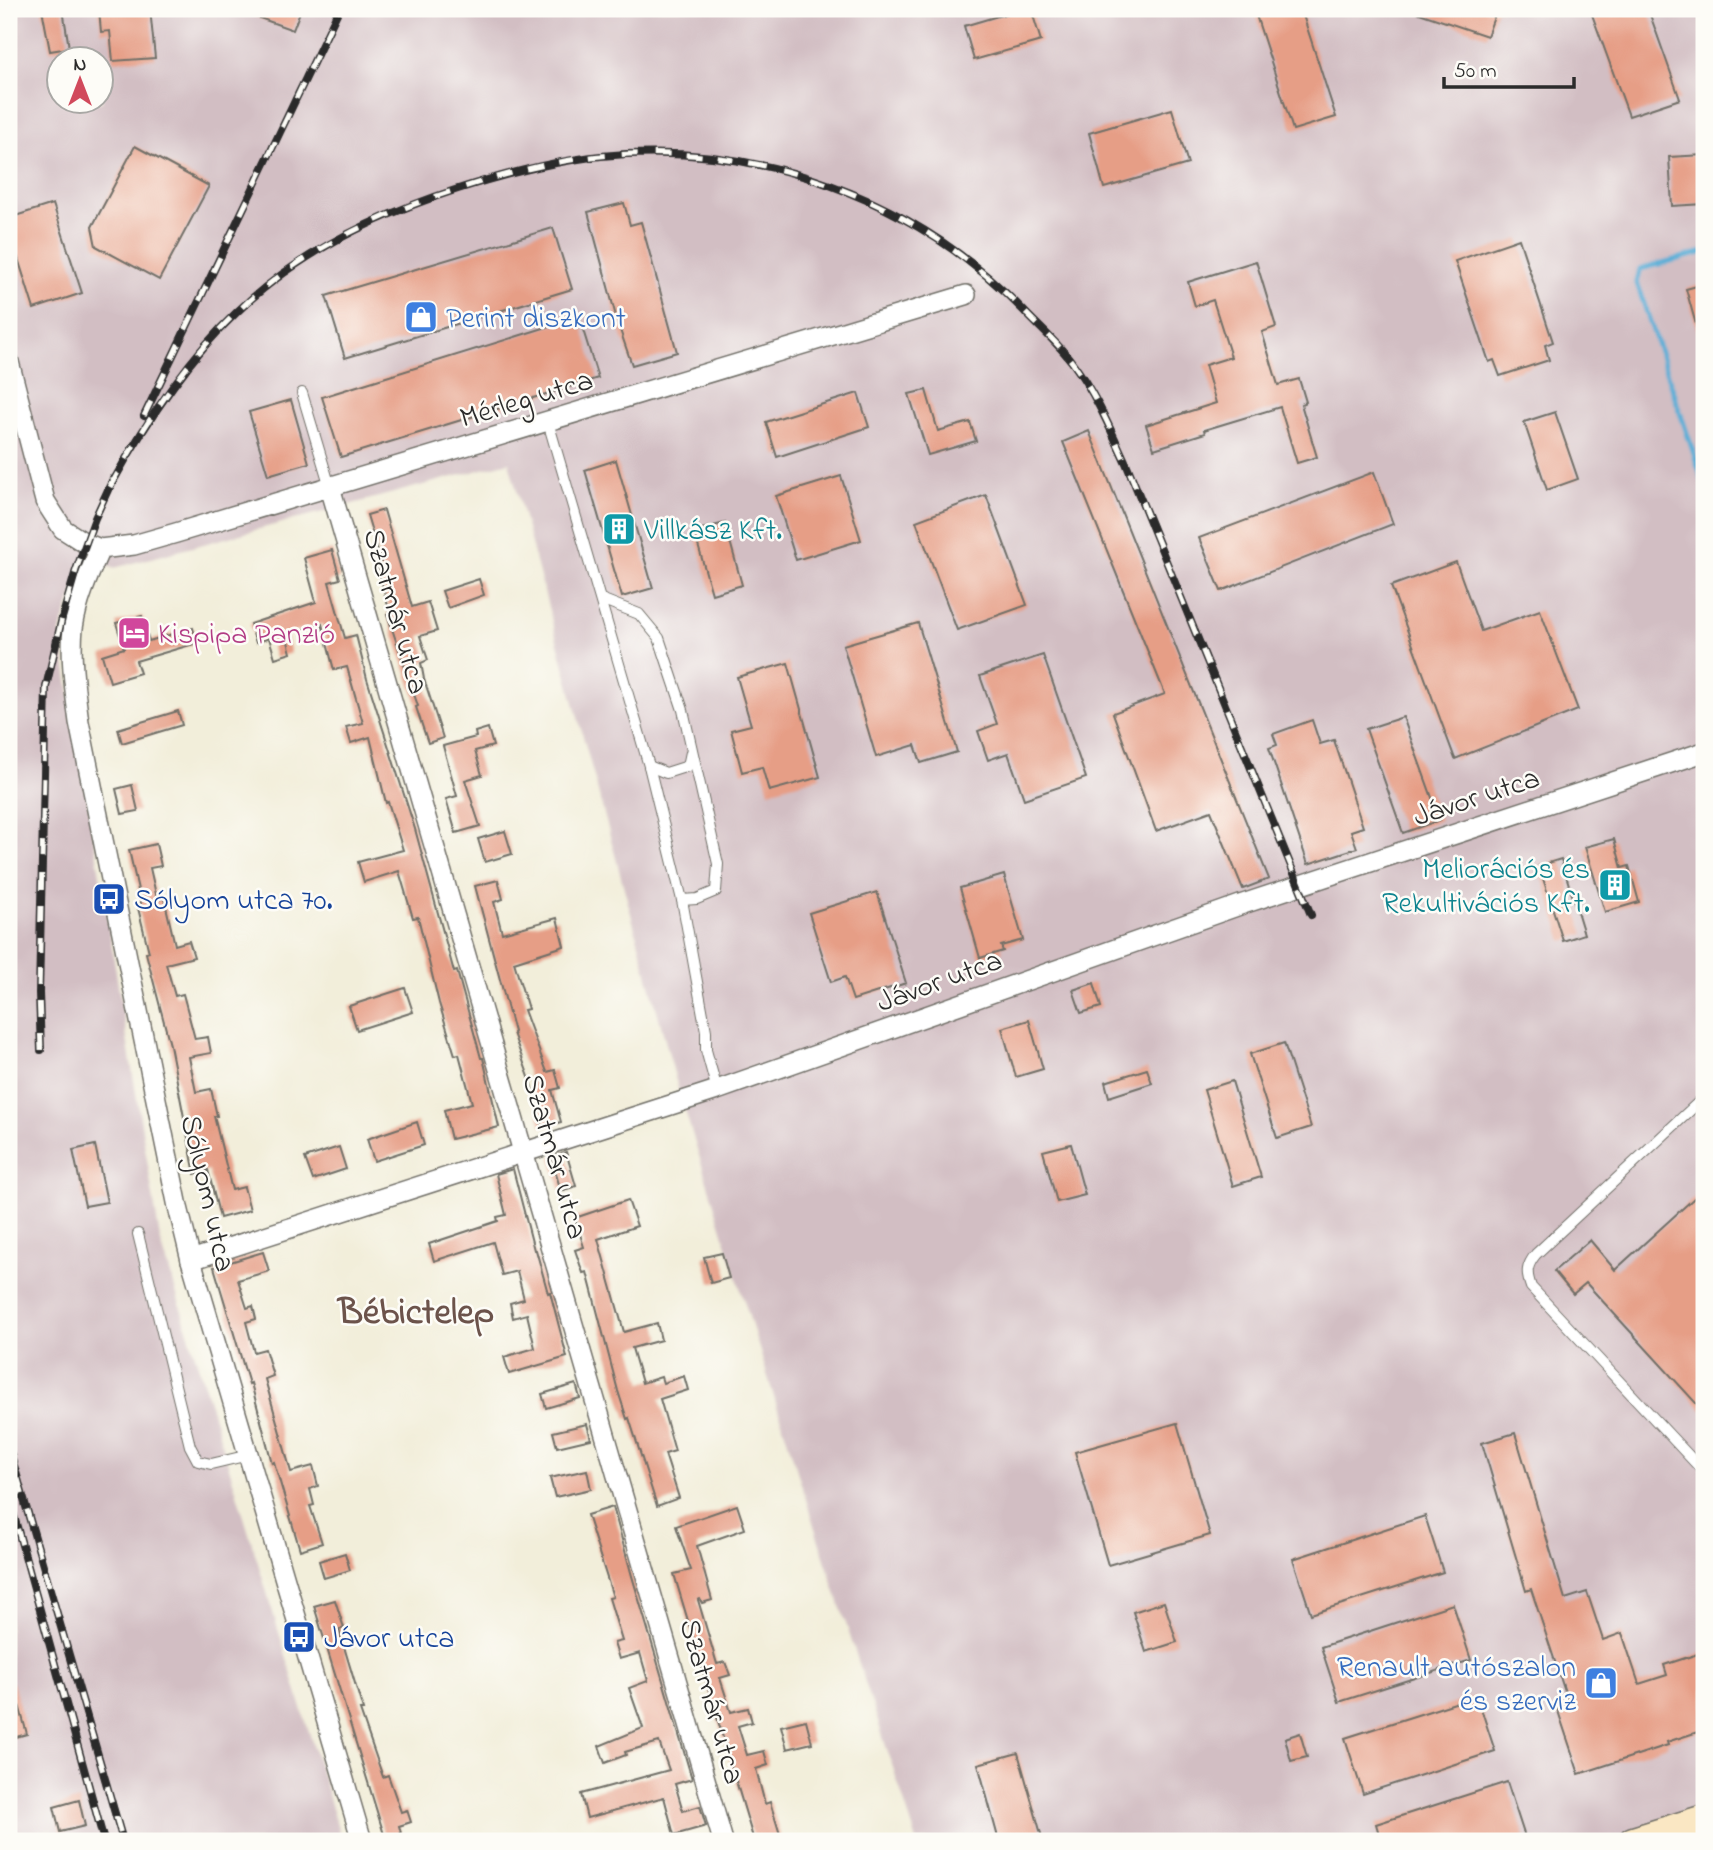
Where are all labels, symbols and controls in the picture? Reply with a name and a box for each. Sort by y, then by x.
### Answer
north arrow [46,46,116,116]
scale bar [1444,46,1573,90]
text: N [74,52,87,79]
text: 50 m [1454,57,1497,87]
shop icon: Perint diszkont [402,298,440,336]
place label: Perint diszkont [446,298,626,342]
street label: Mérleg utca [455,360,599,442]
building icon: Villkász Kft. [600,510,638,548]
place label: Villkász Kft. [643,510,782,554]
street label: Szatmár utca [350,524,439,700]
hotel icon: Kispipa Panzió [115,614,153,652]
place label: Kispipa Panzió [158,614,335,658]
street label: Jávor utca [1408,758,1546,840]
place label: Meliorációs és Rekultivációs Kft. [1382,849,1590,927]
building icon: Meliorációs és Rekultivációs Kft. [1596,866,1634,904]
bus stop icon: Sólyom utca 70. [90,880,128,918]
place label: Sólyom utca 70. [134,880,333,924]
street label: Jávor utca [871,940,1009,1026]
street label: Szatmár utca [509,1069,598,1245]
street label: Sólyom utca [167,1111,245,1276]
district label: Bébictelep [336,1287,494,1341]
street label: Szatmár utca [666,1614,755,1790]
bus stop icon: Jávor utca [280,1618,318,1656]
place label: Jávor utca [324,1618,454,1662]
place label: Renault autószalon és szerviz [1337,1647,1576,1725]
shop icon: Renault autószalon és szerviz [1582,1664,1620,1702]

